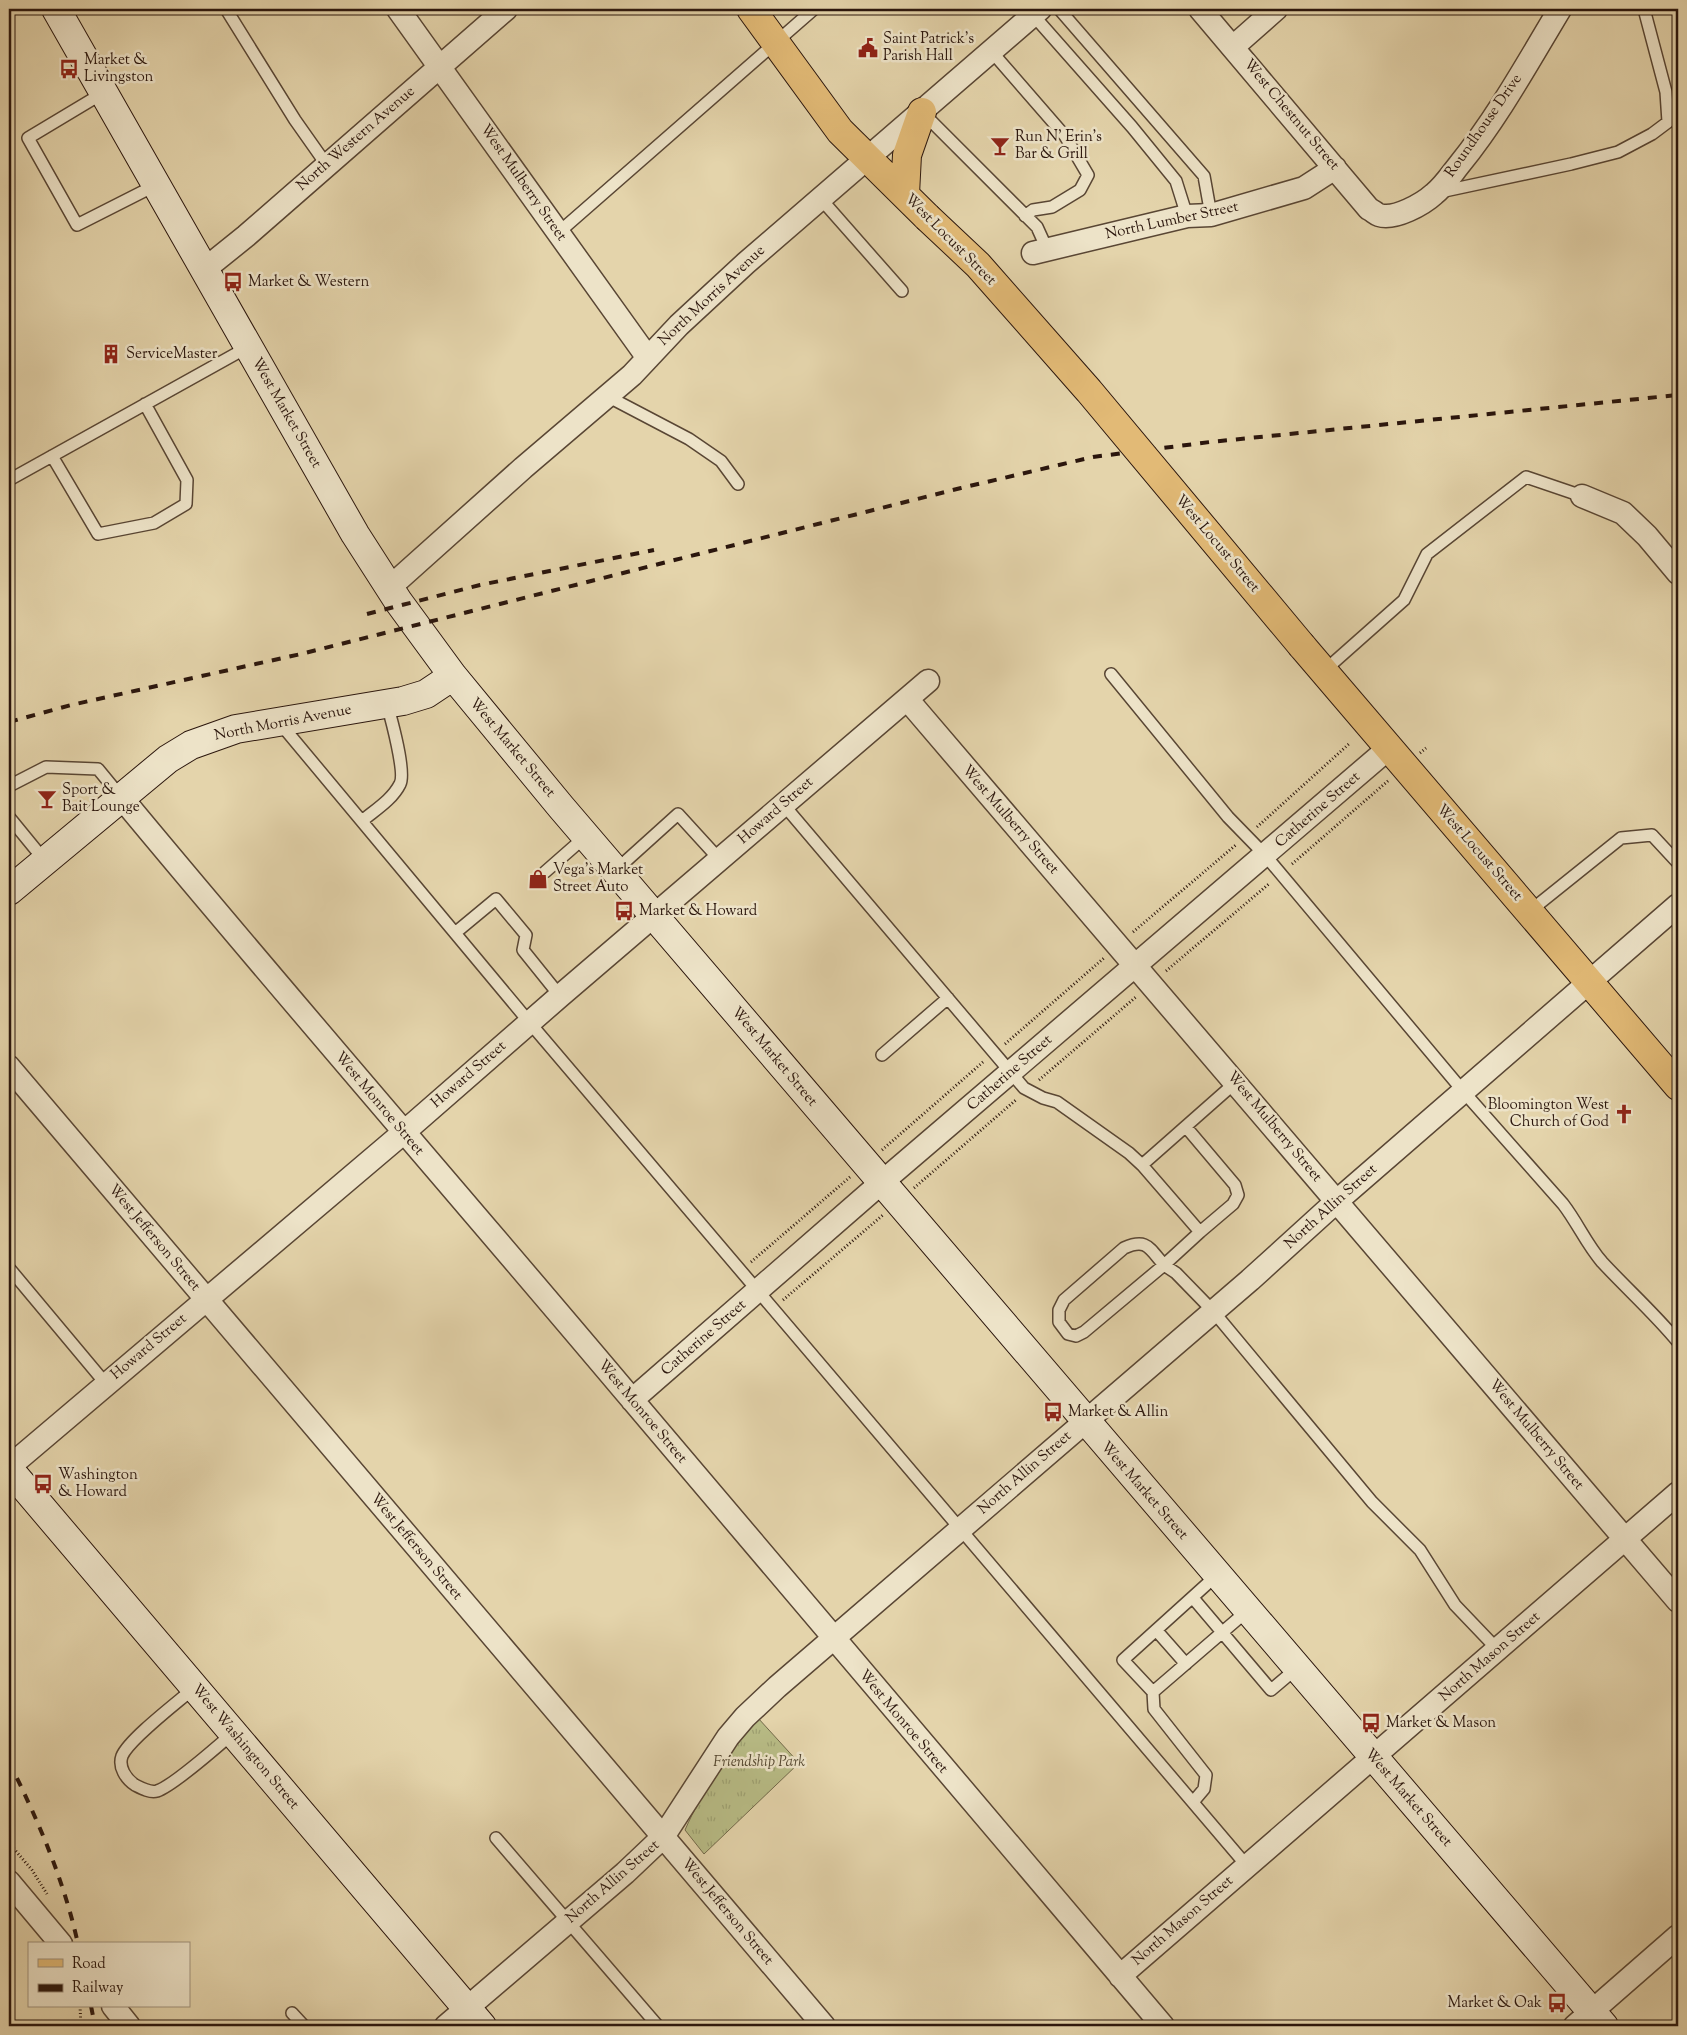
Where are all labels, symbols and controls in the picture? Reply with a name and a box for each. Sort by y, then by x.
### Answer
place label: Saint Patrick's Parish Hall [883,29,974,67]
public building icon: Saint Patrick's Parish Hall [857,37,879,59]
place label: Market & Livingston [84,50,154,88]
street label: West Chestnut Street [1238,55,1344,175]
bus stop icon: Market & Livingston [58,58,80,80]
street label: Roundhouse Drive [1440,70,1528,182]
street label: North Western Avenue [292,82,420,196]
street label: West Mulberry Street [475,120,571,246]
place label: Run N' Erin's Bar & Grill [1015,127,1102,165]
bar icon: Run N' Erin's Bar & Grill [989,135,1011,157]
street label: West Locust Street [899,189,1001,291]
street label: North Lumber Street [1104,197,1240,245]
street label: North Morris Avenue [654,241,770,351]
bus stop icon: Market & Western [222,271,244,293]
place label: Market & Western [248,272,369,293]
building icon: ServiceMaster [100,343,122,365]
place label: ServiceMaster [126,344,218,365]
street label: West Market Street [246,354,326,472]
street label: West Locust Street [1170,491,1264,597]
street label: West Market Street [464,694,560,802]
street label: North Morris Avenue [213,699,353,747]
street label: West Mulberry Street [957,761,1063,879]
street label: Catherine Street [1271,767,1365,853]
street label: Howard Street [734,772,818,850]
place label: Sport & Bait Lounge [62,780,140,818]
bar icon: Sport & Bait Lounge [36,788,58,810]
street label: West Locust Street [1431,800,1527,906]
place label: Vega's Market Street Auto [553,860,643,898]
shop icon: Vega's Market Street Auto [527,868,549,890]
bus stop icon: Market & Howard [613,900,635,922]
place label: Market & Howard [639,901,758,922]
street label: West Market Street [726,1003,822,1111]
street label: Catherine Street [963,1030,1057,1116]
street label: Howard Street [427,1036,511,1114]
street label: West Monroe Street [329,1048,429,1160]
street label: West Mulberry Street [1221,1067,1327,1187]
place label: Bloomington West Church of God [1488,1095,1610,1133]
church icon: Bloomington West Church of God [1613,1103,1635,1125]
street label: North Allin Street [1280,1160,1382,1254]
street label: West Jefferson Street [103,1180,205,1296]
street label: Catherine Street [657,1295,751,1381]
street label: Howard Street [106,1309,192,1385]
street label: West Monroe Street [592,1356,692,1468]
street label: West Mulberry Street [1483,1375,1589,1495]
bus stop icon: Market & Allin [1042,1401,1064,1423]
place label: Market & Allin [1068,1402,1168,1423]
street label: North Allin Street [973,1426,1077,1520]
street label: West Market Street [1095,1437,1193,1545]
place label: Washington & Howard [58,1465,138,1503]
bus stop icon: Washington & Howard [32,1473,54,1495]
street label: West Jefferson Street [365,1489,467,1605]
street label: North Mason Street [1435,1607,1545,1707]
street label: West Monroe Street [853,1666,953,1778]
street label: West Washington Street [186,1680,304,1814]
bus stop icon: Market & Mason [1360,1712,1382,1734]
place label: Market & Mason [1386,1713,1496,1734]
street label: West Market Street [1359,1744,1457,1852]
park label: Friendship Park [713,1752,805,1773]
street label: North Allin Street [561,1835,665,1929]
street label: West Jefferson Street [676,1854,778,1970]
street label: North Mason Street [1128,1871,1238,1971]
legend [28,1942,190,2008]
text: Road [72,1954,106,1975]
text: Railway [72,1978,124,1999]
bus stop icon: Market & Oak [1546,1992,1568,2014]
place label: Market & Oak [1448,1993,1542,2014]

